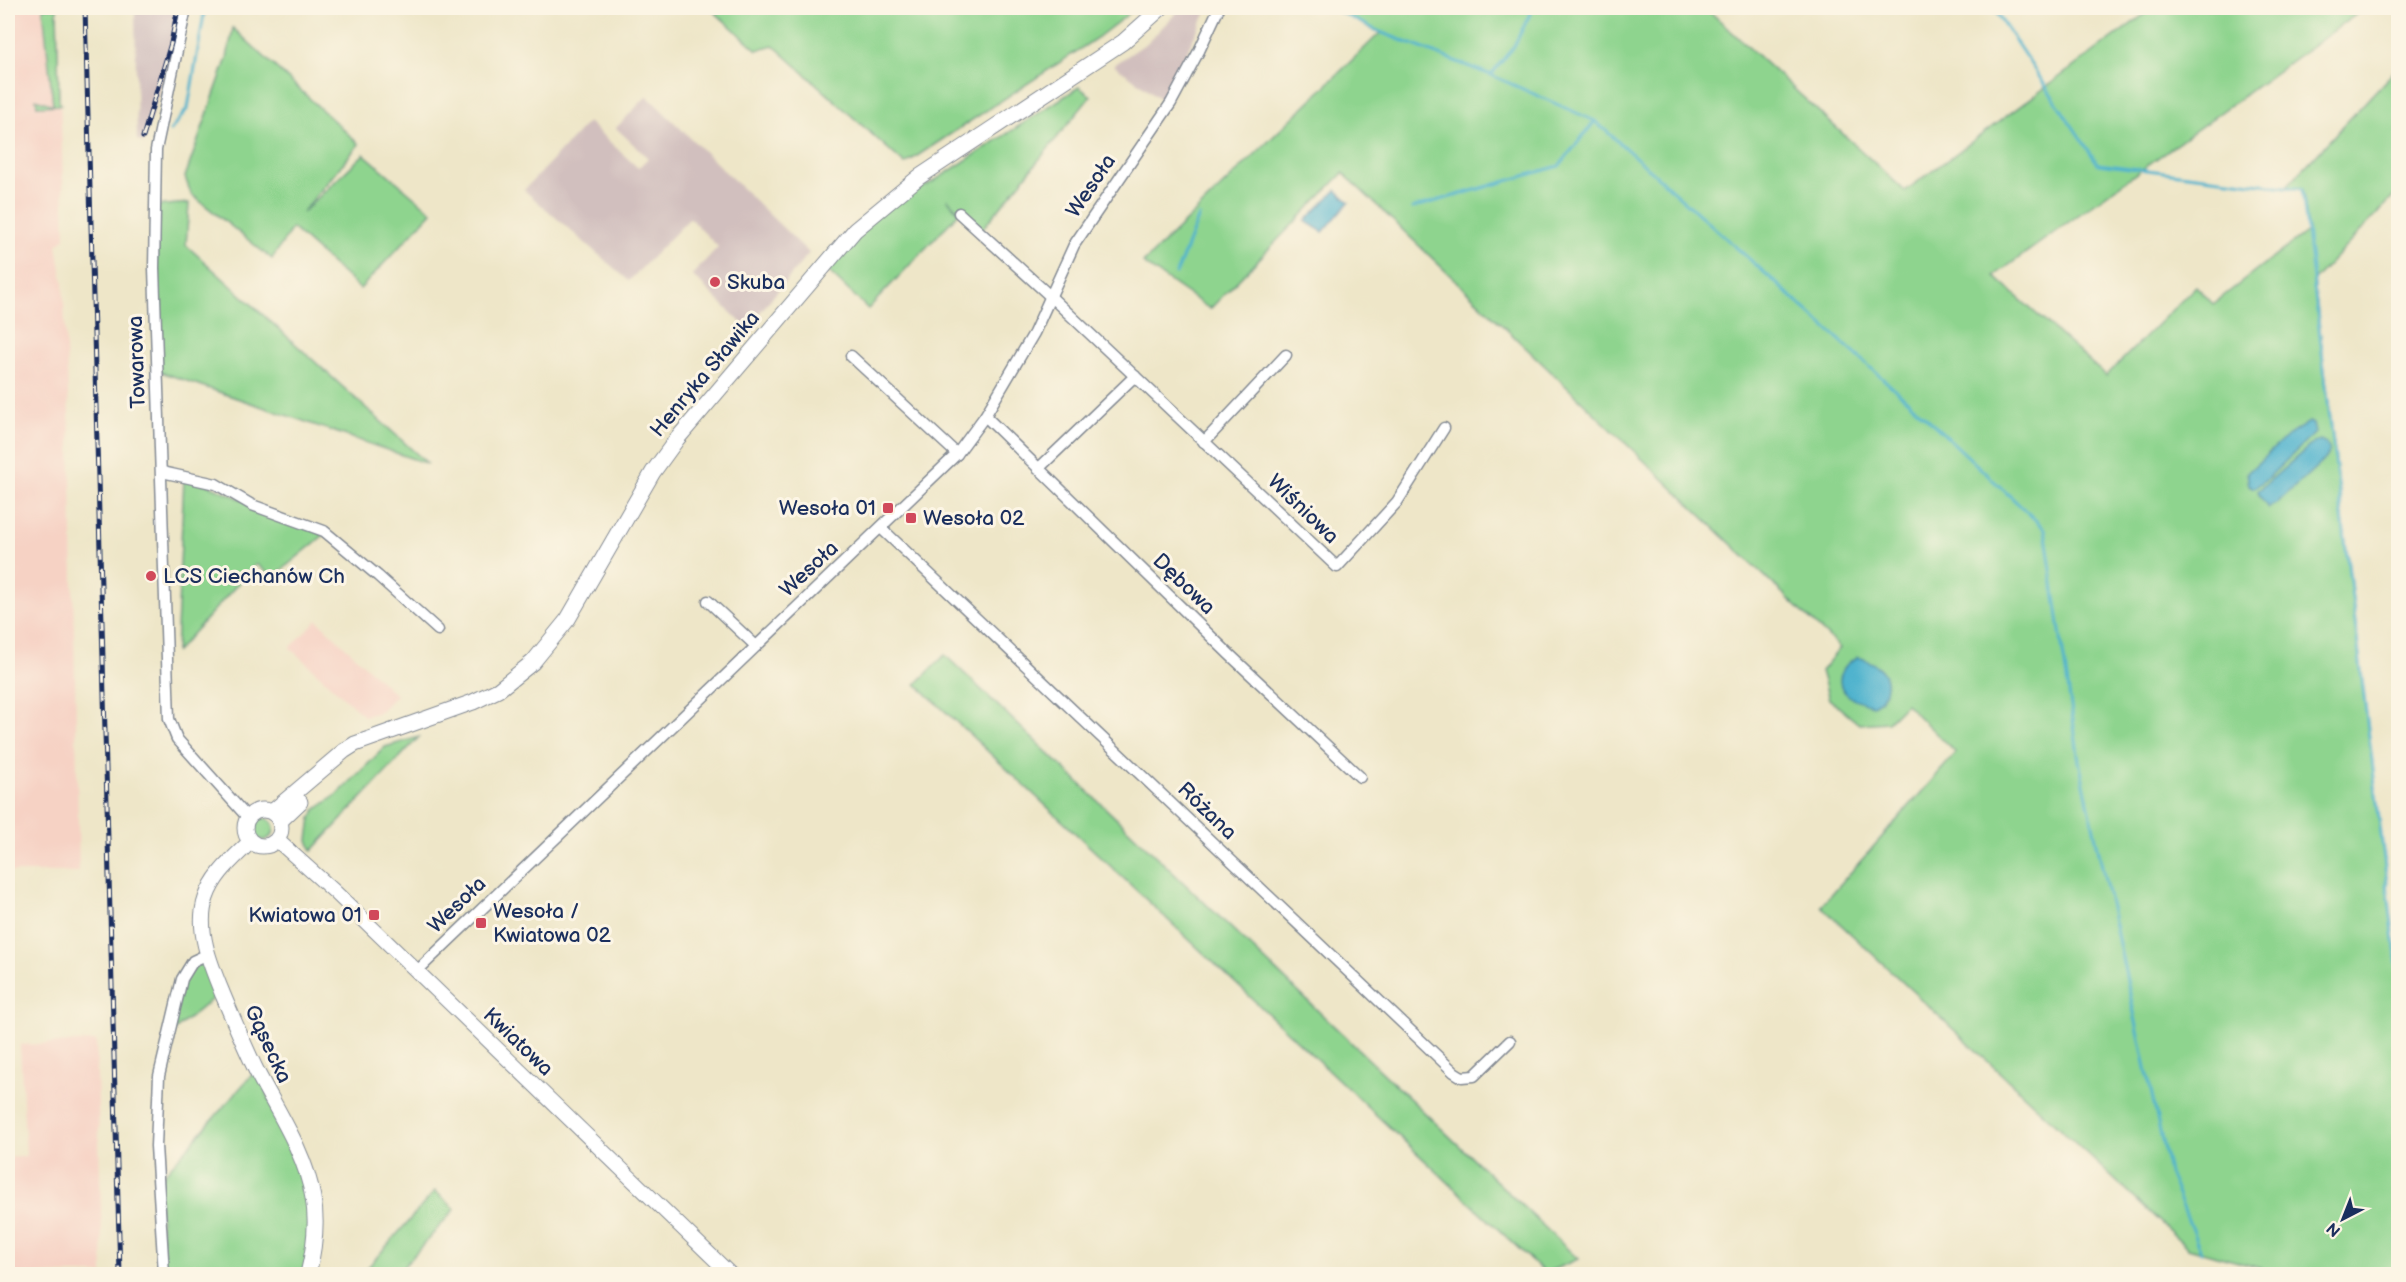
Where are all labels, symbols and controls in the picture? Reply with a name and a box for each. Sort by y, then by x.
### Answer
street label: Wesoła [1061,150,1121,222]
place label: Skuba [727,270,785,295]
marker: Skuba [708,275,722,289]
street label: Henryka Sławika [645,306,765,442]
street label: Towarowa [123,315,151,409]
street label: Wiśniowa [1262,469,1344,549]
place label: Wesoła 01 [779,496,876,521]
marker: Wesoła 01 [881,501,895,515]
place label: Wesoła 02 [923,506,1025,531]
marker: Wesoła 02 [904,511,918,525]
street label: Wesoła [774,536,844,602]
street label: Dębowa [1148,548,1220,620]
place label: LCS Ciechanów Ch [163,564,345,589]
marker: LCS Ciechanów Ch [144,569,158,583]
street label: Różana [1172,777,1242,845]
street label: Wesoła [423,871,491,939]
place label: Wesoła / Kwiatowa 02 [493,899,612,948]
place label: Kwiatowa 01 [248,903,362,928]
marker: Kwiatowa 01 [367,908,381,922]
marker: Wesoła / Kwiatowa 02 [474,916,488,930]
street label: Gąsecka [239,1001,297,1087]
street label: Kwiatowa [478,1003,558,1081]
north arrow [2313,1189,2373,1249]
text: N [2323,1218,2345,1240]

